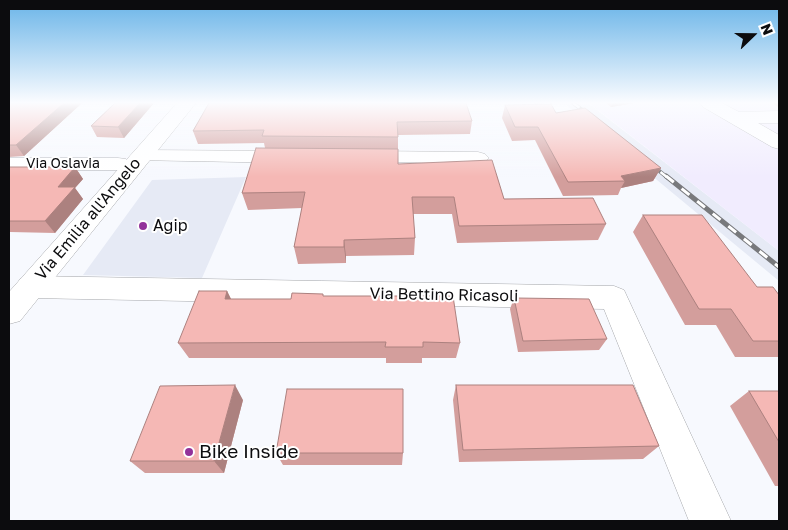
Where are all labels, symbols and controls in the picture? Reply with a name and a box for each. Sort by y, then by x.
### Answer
north arrow [728,10,778,60]
text: N [757,21,777,37]
street label: Via Emilia all'Angelo [31,154,145,284]
street label: Via Oslavia [26,156,100,172]
place label: Agip [153,216,188,236]
marker: Agip [137,220,149,232]
street label: Via Bettino Ricasoli [369,284,519,306]
place label: Bike Inside [199,441,298,463]
marker: Bike Inside [183,446,195,458]

